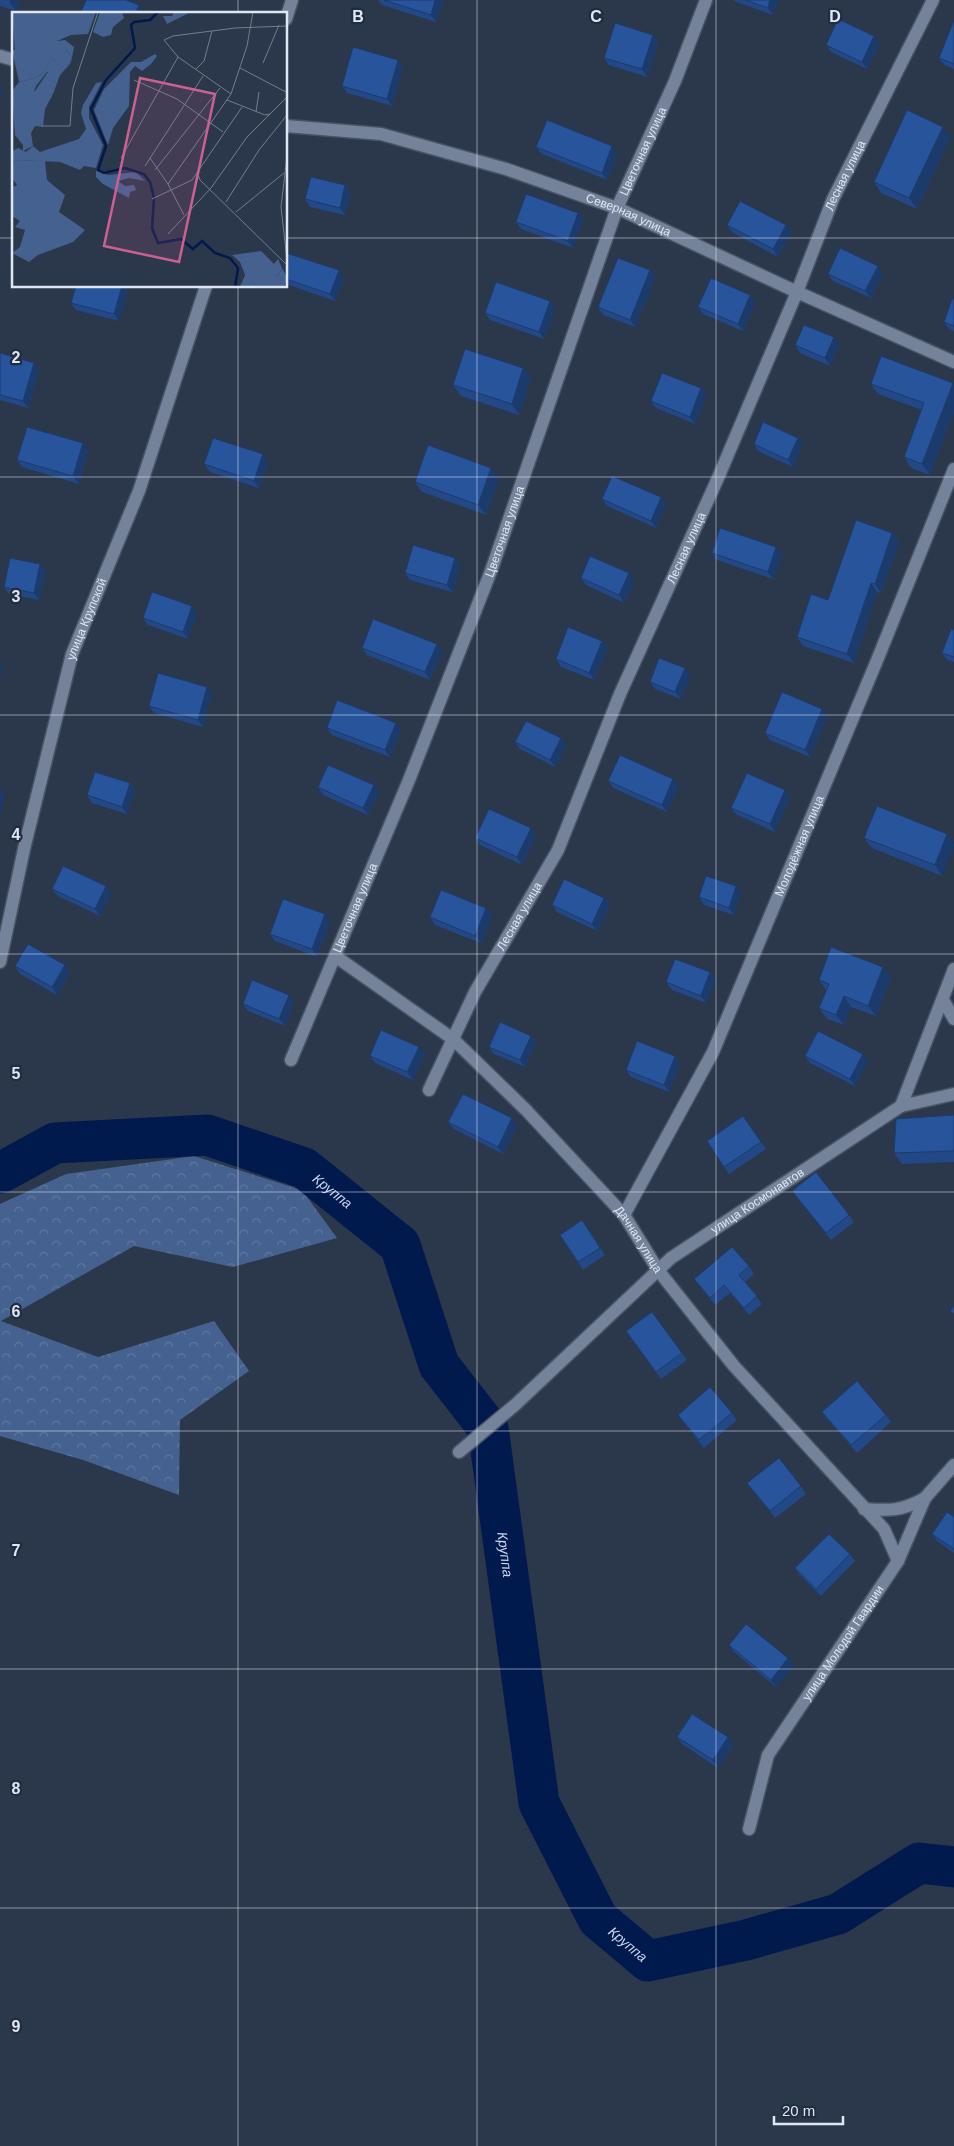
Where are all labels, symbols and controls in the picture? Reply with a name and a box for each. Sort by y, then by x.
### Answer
text: B [352,8,364,25]
text: C [590,8,602,25]
text: D [829,8,841,25]
inset map [12,12,288,288]
street label: Цветочная улица [617,105,669,198]
street label: Лесная улица [822,138,868,213]
street label: Северная улица [584,191,674,239]
text: 2 [12,349,21,366]
street label: Цветочная улица [482,484,527,579]
street label: Лесная улица [664,510,709,586]
street label: улица Крупской [64,576,109,661]
text: 3 [12,588,21,605]
street label: Молодёжная улица [772,793,827,899]
text: 4 [12,826,21,843]
street label: Цветочная улица [330,861,380,955]
street label: Лесная улица [494,879,545,953]
text: 5 [12,1065,21,1082]
street label: улица Космонавтов [708,1165,807,1237]
water label: Круппа [310,1170,356,1212]
street label: Дачная улица [612,1203,665,1276]
text: 6 [12,1303,21,1320]
water label: Круппа [494,1531,516,1578]
text: 7 [12,1542,21,1559]
street label: улица Молодой Гвардии [799,1583,887,1704]
text: 8 [12,1780,21,1797]
water label: Круппа [605,1923,651,1965]
text: 9 [12,2018,21,2035]
scale bar [774,2094,843,2126]
text: 20 m [782,2102,815,2119]

